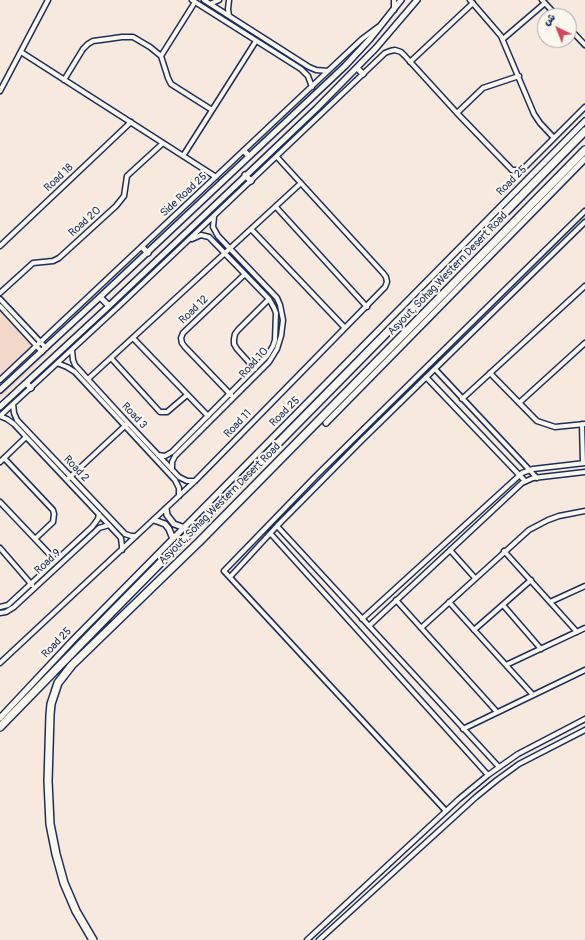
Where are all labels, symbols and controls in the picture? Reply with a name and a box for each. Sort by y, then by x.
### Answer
north arrow [537,8,577,48]
text: ش [540,11,558,28]
street label: Road 18 [42,161,76,195]
street label: Road 25 [494,163,530,199]
street label: Side Road 25 [158,170,210,220]
street label: Road 20 [66,204,104,240]
street label: Asyout, Sohag Western Desert Road [385,209,511,339]
street label: Road 12 [177,293,211,327]
street label: Road 10 [237,345,271,381]
street label: Road 25 [267,394,303,430]
street label: Road 3 [118,400,150,432]
street label: Road 11 [222,407,254,441]
street label: Asyout, Sohag Western Desert Road [156,440,284,568]
street label: Road 2 [60,453,92,485]
street label: Road 9 [32,547,64,577]
street label: Road 25 [39,625,75,661]

